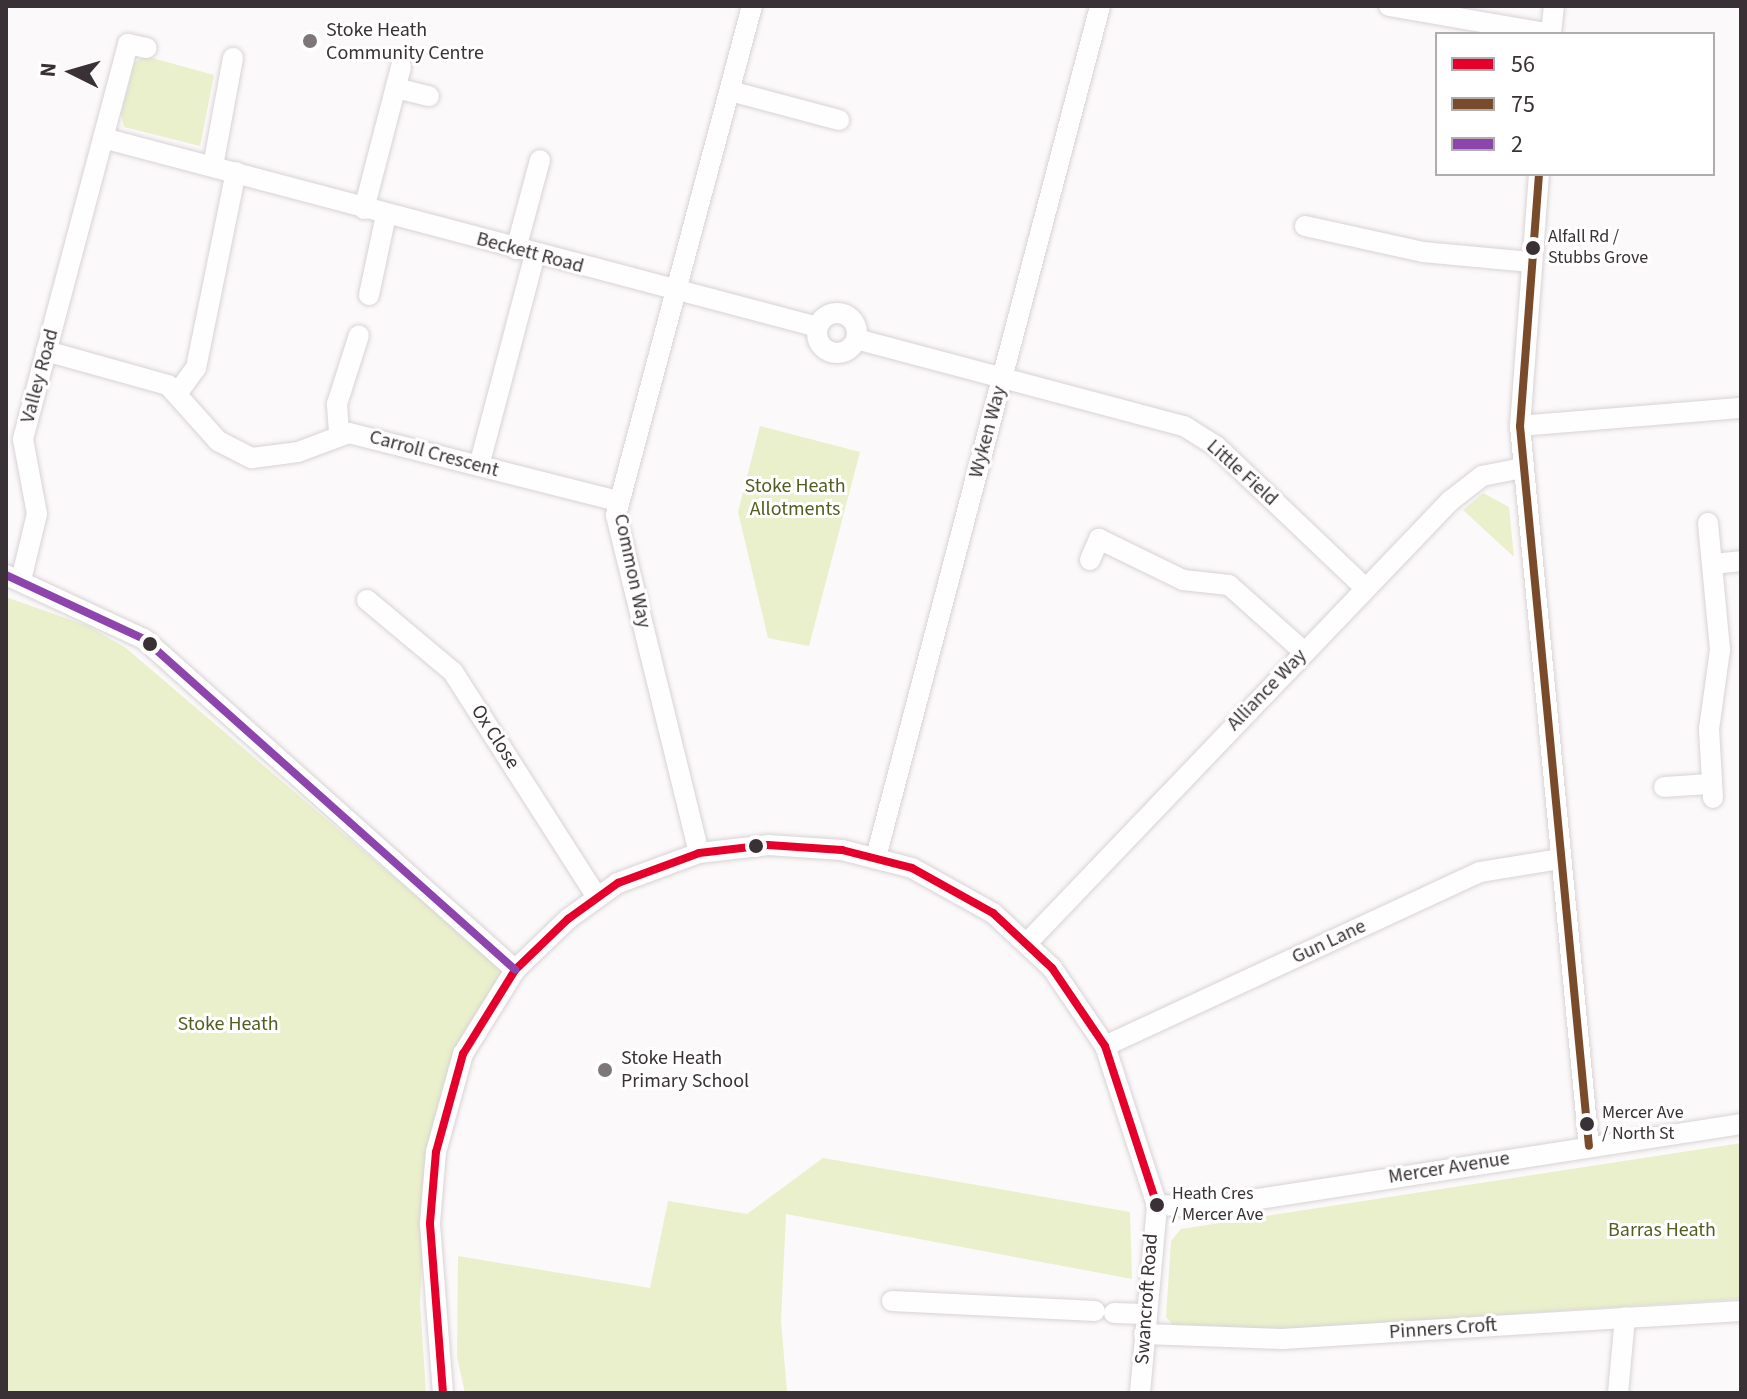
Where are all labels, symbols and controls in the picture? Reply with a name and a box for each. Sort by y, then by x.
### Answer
place label: Stoke Heath Community Centre [326,18,484,65]
north arrow [32,32,112,112]
marker: Stoke Heath Community Centre [301,32,319,50]
legend [1435,32,1715,176]
text: 56 [1511,47,1535,82]
text: N [32,61,65,79]
text: 75 [1511,87,1535,122]
text: 2 [1511,127,1523,162]
street label: Beckett Road [474,227,586,279]
place label: Alfall Rd / Stubbs Grove [1548,227,1648,270]
marker: Alfall Rd / Stubbs Grove [1525,240,1541,256]
street label: Valley Road [16,326,64,426]
street label: Wyken Way [964,383,1012,481]
street label: Carroll Crescent [367,425,501,483]
street label: Little Field [1201,435,1283,511]
park label: Stoke Heath Allotments [744,475,846,522]
street label: Common Way [608,512,656,630]
unlabelled marker [142,636,158,652]
street label: Alliance Way [1222,644,1312,736]
street label: Ox Close [465,700,525,774]
unlabelled marker [748,838,764,854]
street label: Gun Lane [1288,914,1370,970]
park label: Stoke Heath [177,1012,279,1036]
place label: Stoke Heath Primary School [621,1046,749,1093]
marker: Stoke Heath Primary School [596,1061,614,1079]
place label: Mercer Ave / North St [1602,1103,1684,1146]
marker: Mercer Ave / North St [1579,1116,1595,1132]
street label: Mercer Avenue [1387,1147,1511,1189]
place label: Heath Cres / Mercer Ave [1172,1184,1263,1226]
marker: Heath Cres / Mercer Ave [1149,1197,1165,1213]
park label: Barras Heath [1608,1218,1716,1242]
street label: Swancroft Road [1130,1233,1164,1365]
street label: Pinners Croft [1388,1313,1498,1345]

